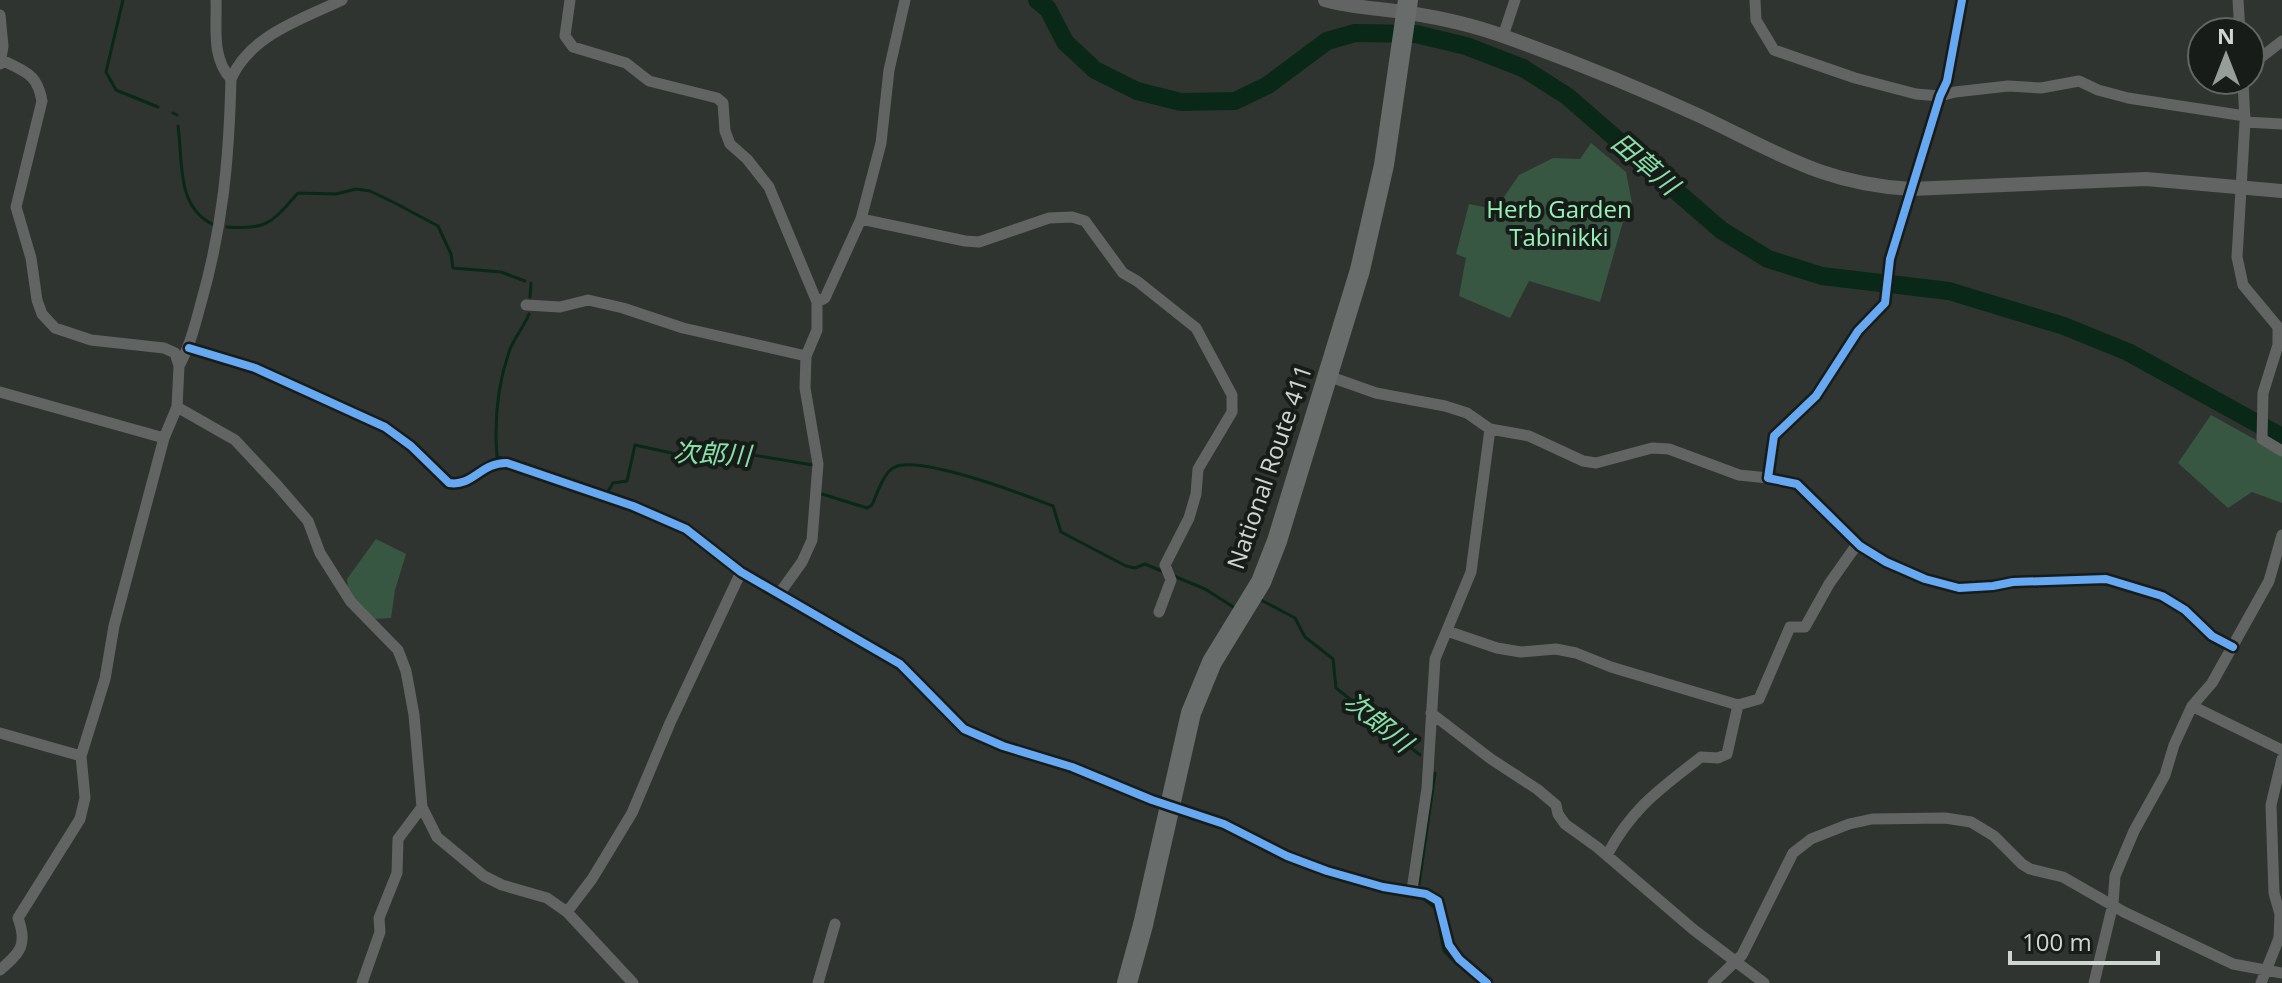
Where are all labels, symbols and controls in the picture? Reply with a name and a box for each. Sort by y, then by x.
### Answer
north arrow [2186,16,2266,96]
text: N [2217,20,2235,50]
water label: 田草川 [1604,124,1689,204]
park label: Herb Garden Tabinikki [1486,192,1632,253]
street label: National Route 411 [1218,360,1319,573]
water label: 次郎川 [672,433,755,473]
water label: 次郎川 [1337,683,1423,762]
scale bar [2010,915,2158,965]
text: 100 m [2022,925,2092,958]

